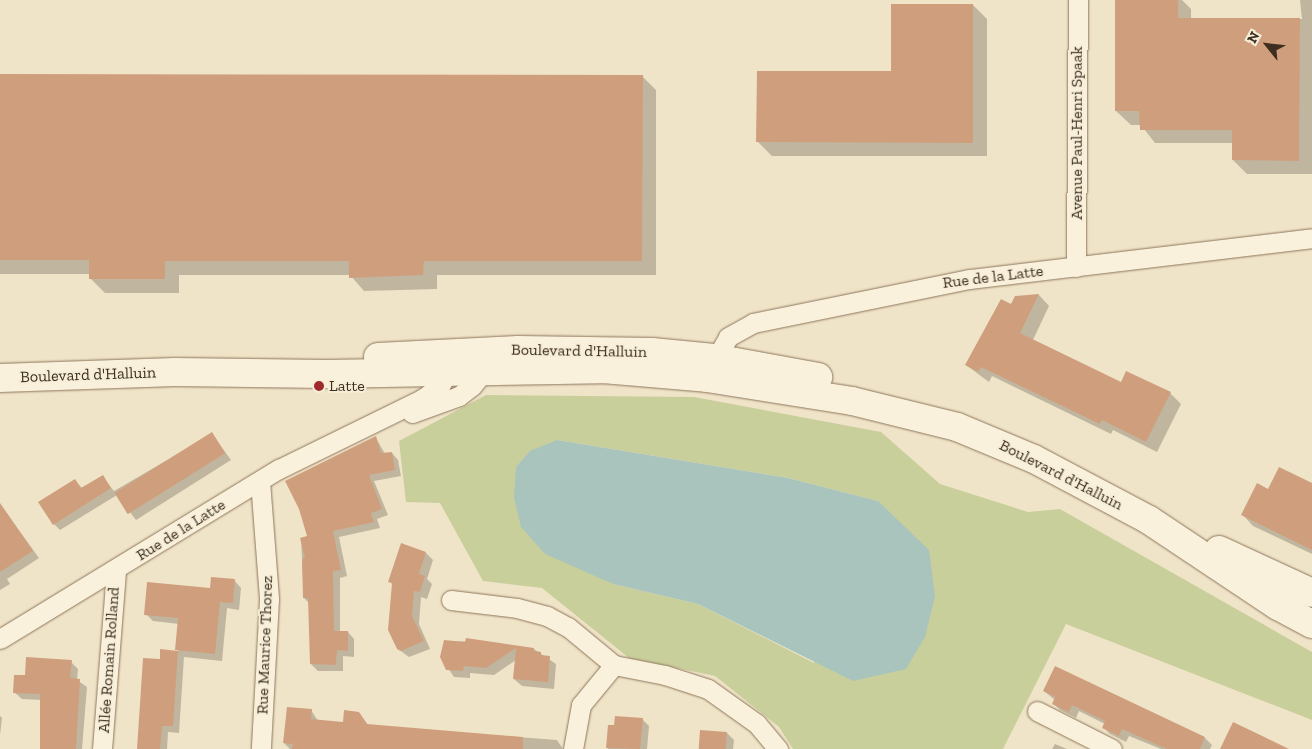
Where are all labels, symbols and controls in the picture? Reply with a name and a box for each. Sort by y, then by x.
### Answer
north arrow [1242,20,1292,70]
text: N [1243,29,1263,46]
street label: Avenue Paul-Henri Spaak [1067,46,1087,220]
street label: Rue de la Latte [942,261,1044,293]
street label: Boulevard d'Halluin [511,340,647,362]
street label: Boulevard d'Halluin [20,363,156,387]
place label: Latte [329,376,365,396]
marker: Latte [313,380,325,392]
street label: Boulevard d'Halluin [996,436,1126,514]
street label: Rue de la Latte [133,495,229,565]
street label: Rue Maurice Thorez [253,575,277,715]
street label: Allée Romain Rolland [94,586,124,734]

